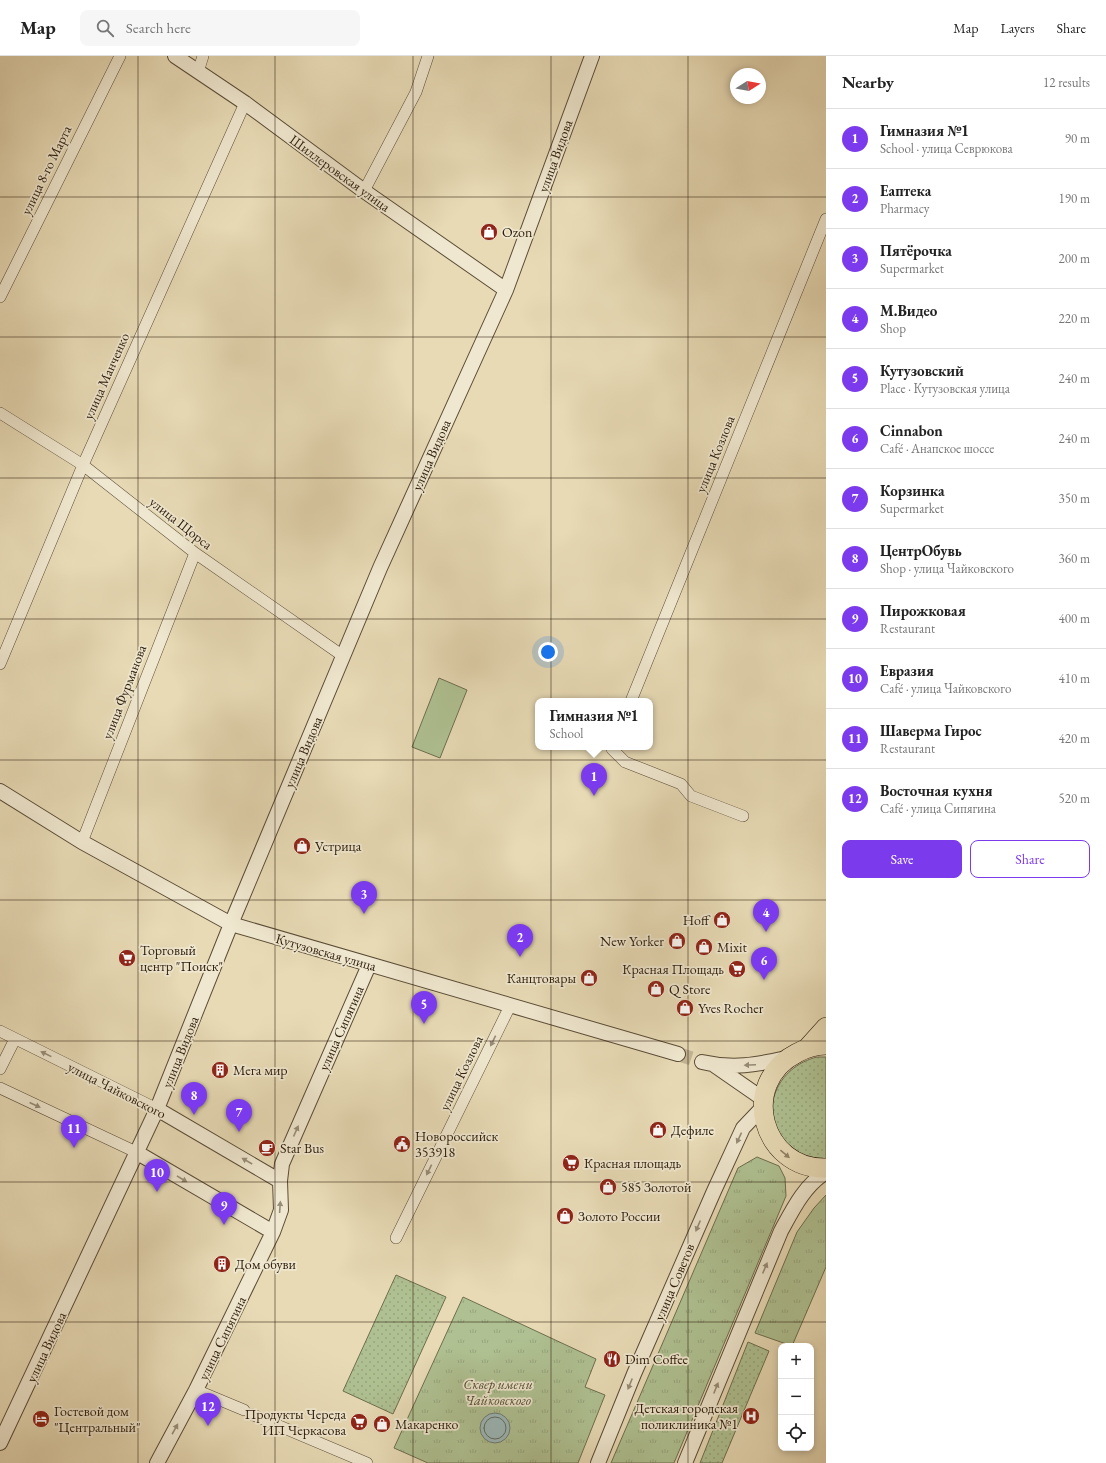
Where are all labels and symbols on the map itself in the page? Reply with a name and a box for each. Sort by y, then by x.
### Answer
north arrow [730,68,766,104]
street label: улица Видова [534,117,577,195]
street label: улица 8-го Марта [17,122,76,218]
street label: Шиллеровская улица [286,130,394,216]
shop icon: Ozon [479,222,499,242]
place label: Ozon [502,223,533,241]
street label: улица Манченко [79,330,133,422]
street label: улица Козлова [691,412,739,495]
street label: улица Видова [407,416,455,493]
street label: улица Щорса [146,493,217,554]
street label: улица Фурманова [98,642,150,742]
your location [538,642,558,662]
street label: улица Видова [280,713,326,790]
pin: 1 [581,763,607,796]
shop icon: Устрица [292,836,312,856]
place label: Устрица [314,837,362,855]
pin: 3 [351,881,377,914]
pin: 4 [753,899,779,932]
shop icon: Hoff [712,910,732,930]
place label: Hoff [683,911,711,929]
pin: 2 [507,924,533,957]
street label: Кутузовская улица [274,929,379,975]
shop icon: New Yorker [667,931,687,951]
place label: New Yorker [600,932,664,950]
shop icon: Mixit [694,937,714,957]
place label: Mixit [717,938,747,956]
place label: Торговый центр "Поиск" [140,941,223,975]
pin: 6 [751,947,777,980]
supermarket icon: Торговый центр "Поиск" [117,948,137,968]
supermarket icon: Красная Площадь [727,959,747,979]
place label: Красная Площадь [622,960,724,978]
shop icon: Канцтовары [579,968,599,988]
place label: Канцтовары [507,969,576,987]
shop icon: Q Store [646,979,666,999]
place label: Q Store [669,980,711,998]
street label: улица Сипягина [314,982,368,1073]
pin: 5 [411,991,437,1024]
shop icon: Yves Rocher [675,998,695,1018]
place label: Yves Rocher [698,999,764,1017]
street label: улица Видова [157,1013,203,1091]
street label: улица Козлова [435,1032,487,1114]
one-way arrow [490,1036,496,1047]
one-way arrow [41,1051,52,1057]
street label: улица Чайковского [65,1057,169,1123]
building icon: Мега мир [210,1060,230,1080]
place label: Мега мир [233,1061,288,1079]
one-way arrow [743,1062,756,1068]
pin: 8 [181,1082,207,1115]
pin: 7 [226,1099,252,1132]
one-way arrow [30,1102,42,1108]
pin: 11 [61,1115,87,1148]
shop icon: Дефиле [648,1120,668,1140]
place label: Дефиле [671,1121,715,1139]
one-way arrow [293,1125,299,1136]
place label: Новороссийск 353918 [415,1127,499,1161]
one-way arrow [736,1132,742,1143]
public building icon: Новороссийск 353918 [392,1134,412,1154]
cafe icon: Star Bus [257,1138,277,1158]
place label: Star Bus [280,1139,325,1157]
one-way arrow [780,1149,791,1158]
supermarket icon: Красная площадь [561,1153,581,1173]
place label: Красная площадь [584,1154,682,1172]
one-way arrow [241,1158,253,1165]
pin: 10 [144,1159,170,1192]
one-way arrow [426,1165,432,1176]
one-way arrow [177,1175,187,1183]
shop icon: 585 Золотой [598,1177,618,1197]
place label: 585 Золотой [621,1178,692,1196]
pin: 9 [211,1192,237,1225]
one-way arrow [277,1201,284,1213]
shop icon: Золото России [555,1206,575,1226]
place label: Золото России [578,1207,661,1225]
one-way arrow [695,1221,701,1232]
street label: улица Советов [650,1241,698,1323]
building icon: Дом обуви [212,1254,232,1274]
place label: Дом обуви [235,1255,296,1273]
one-way arrow [762,1262,769,1274]
street label: улица Сипягина [194,1293,250,1383]
street label: улица Видова [22,1308,70,1385]
restaurant icon: Dim Coffee [602,1349,622,1369]
place label: Dim Coffee [625,1350,689,1368]
park label: Сквер имени Чайковского [463,1375,533,1409]
one-way arrow [627,1379,633,1390]
one-way arrow [713,1382,719,1394]
pin: 12 [195,1393,221,1426]
place label: Детская городская поликлиника №1 [634,1399,738,1433]
place label: Гостевой дом "Центральный" [54,1402,141,1436]
place label: Продукты Череда ИП Черкасова [245,1405,346,1439]
hospital icon: Детская городская поликлиника №1 [741,1406,761,1426]
hotel icon: Гостевой дом "Центральный" [31,1409,51,1429]
supermarket icon: Продукты Череда ИП Черкасова [349,1412,369,1432]
shop icon: Макаренко [372,1414,392,1434]
place label: Макаренко [395,1415,458,1433]
one-way arrow [172,1423,179,1435]

